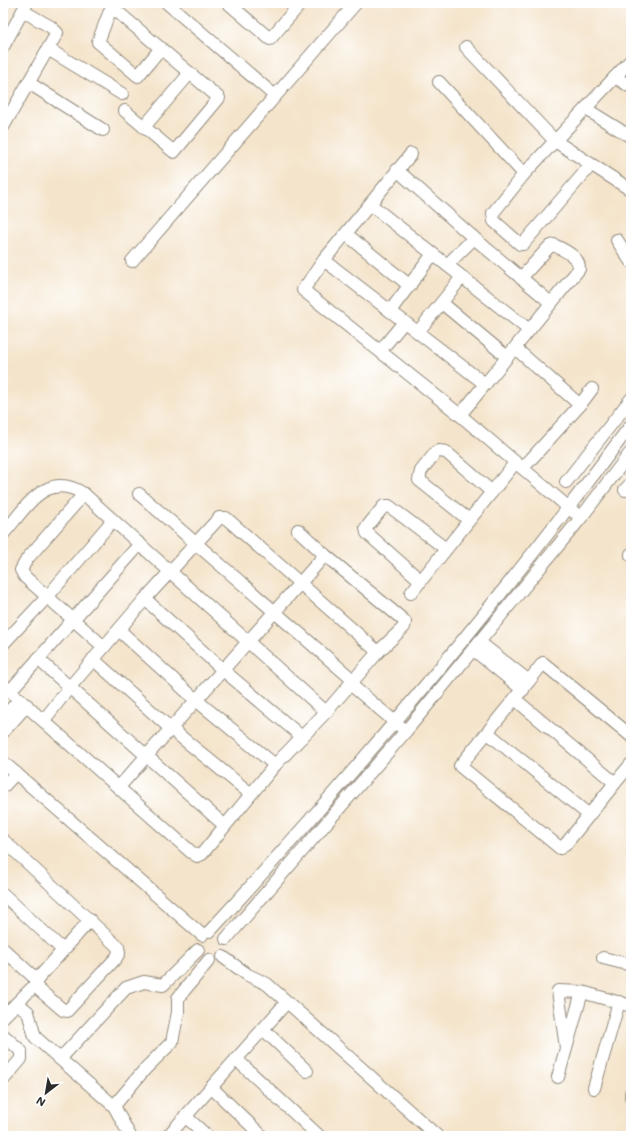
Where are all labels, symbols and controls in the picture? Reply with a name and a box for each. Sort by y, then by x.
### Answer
north arrow [26,1073,66,1113]
text: N [33,1093,48,1111]

